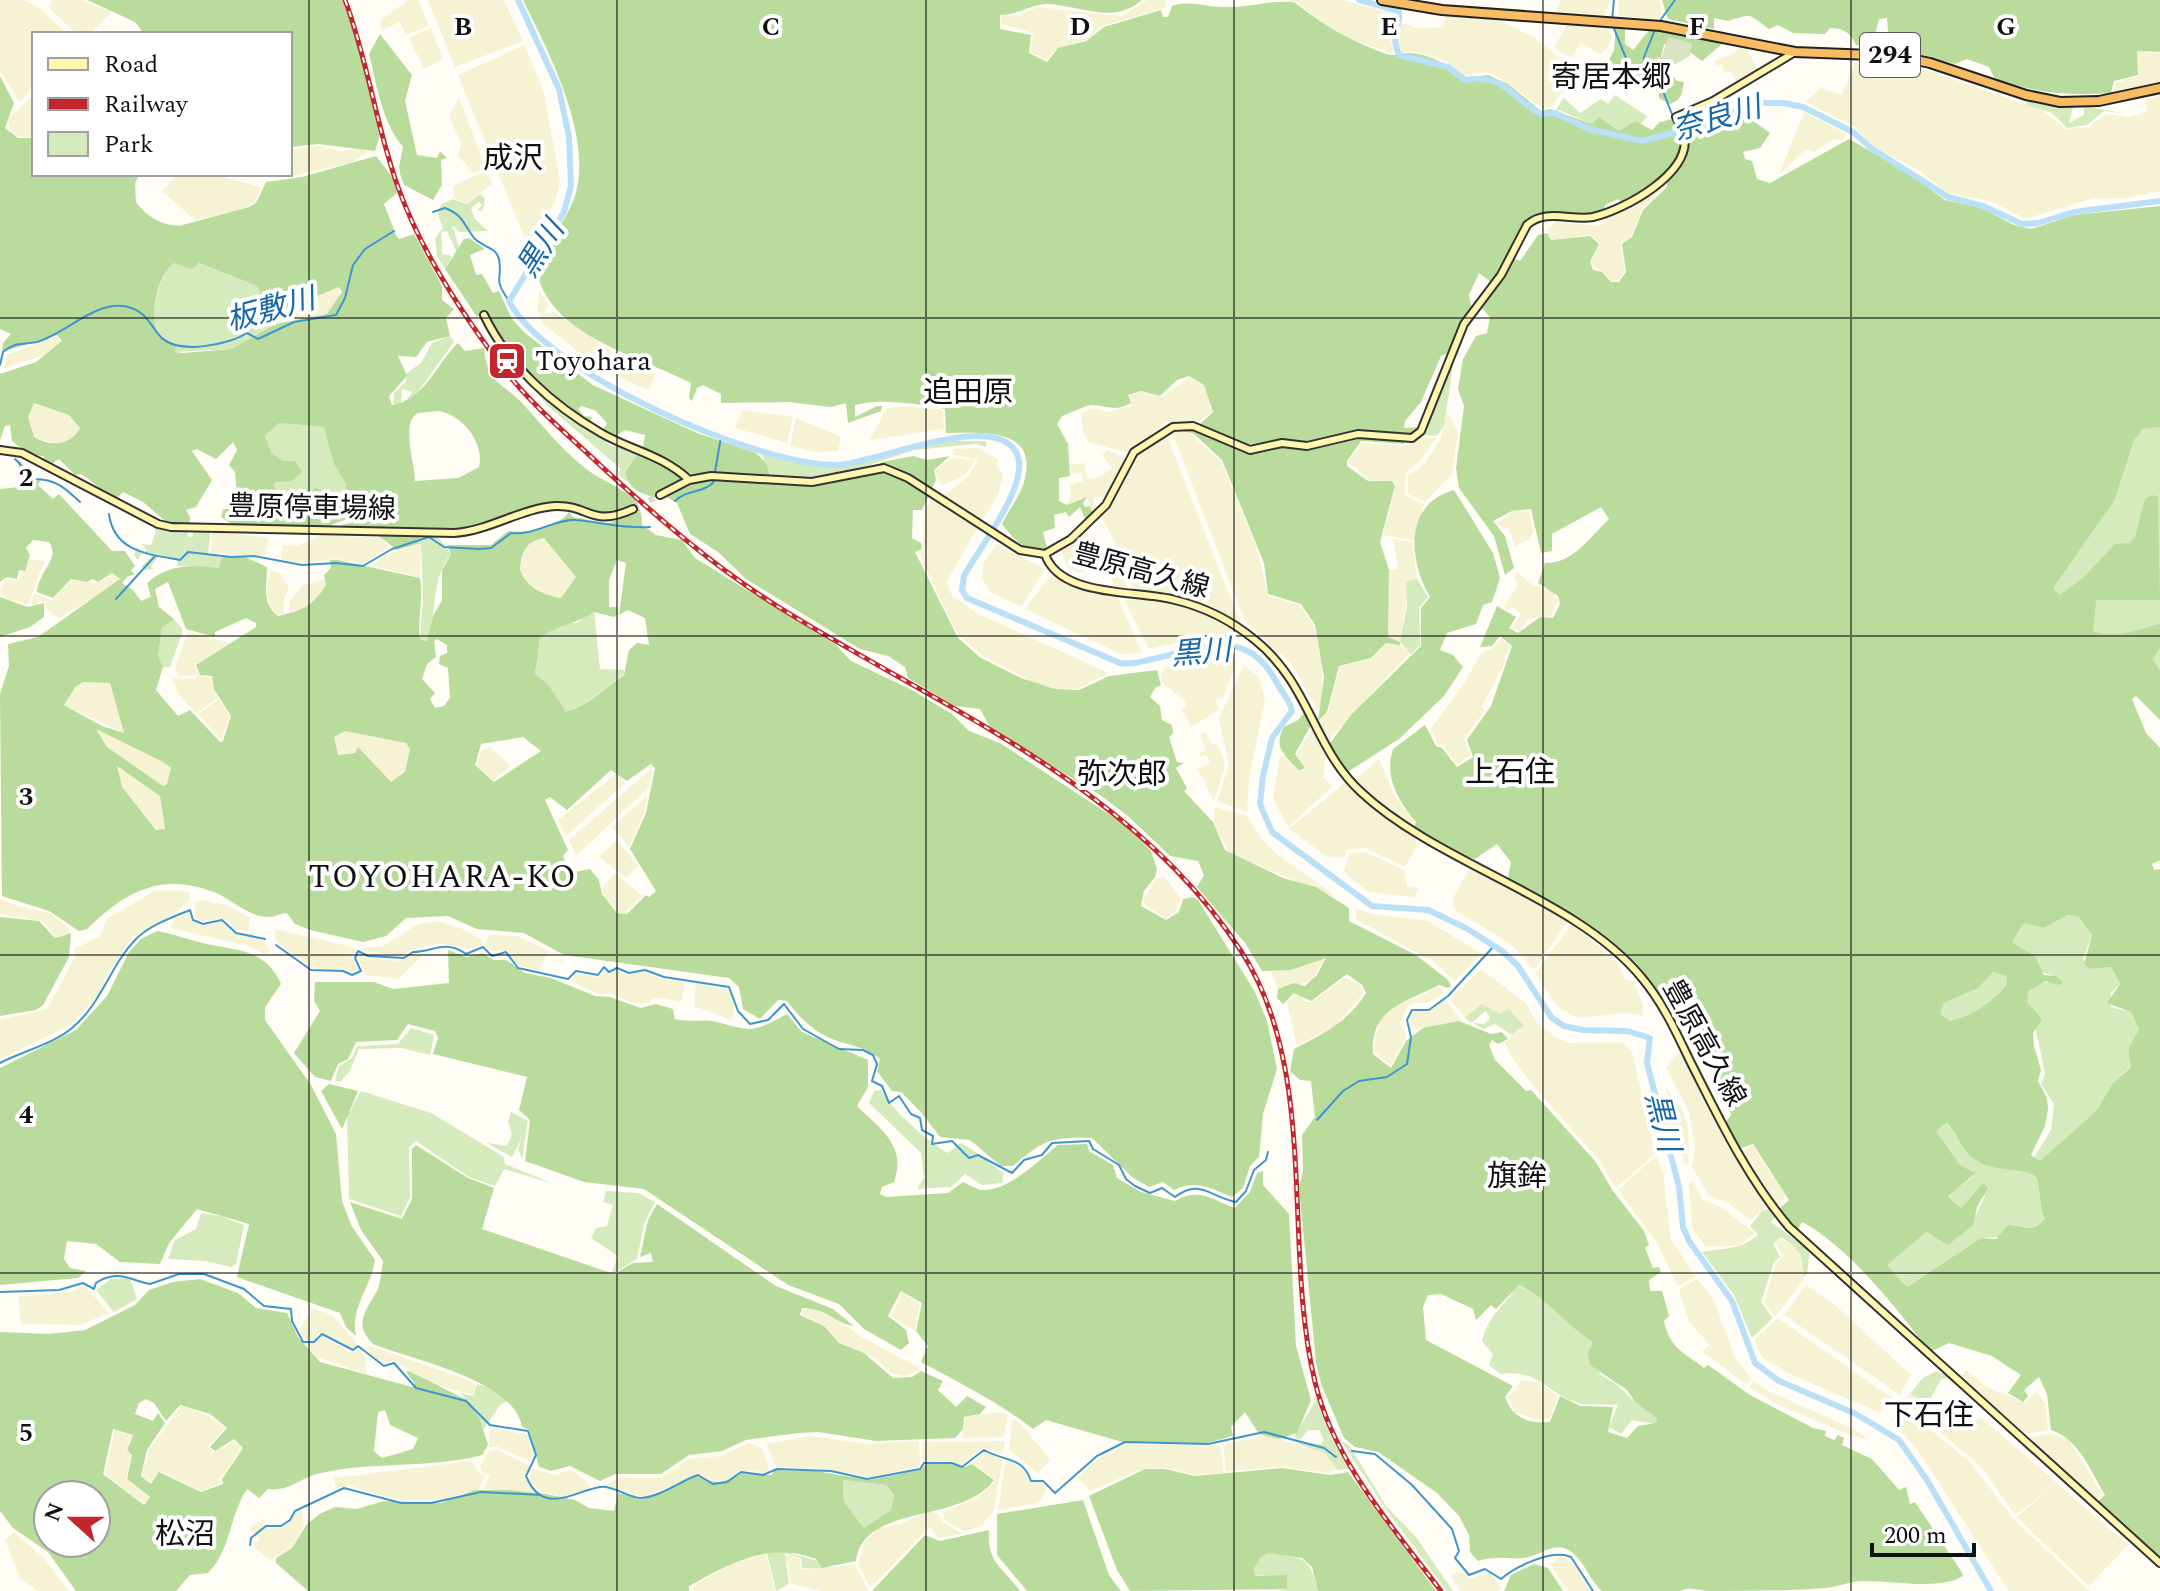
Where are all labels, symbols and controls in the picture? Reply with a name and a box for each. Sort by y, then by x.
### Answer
text: B [454,7,472,47]
text: C [762,7,780,47]
text: D [1070,7,1090,47]
text: E [1380,7,1398,47]
text: F [1689,7,1705,47]
text: G [1996,7,2016,47]
legend [32,32,292,176]
road number: 294 [1860,33,1920,77]
text: Road [104,47,158,83]
district label: 寄居本郷 [1551,55,1671,101]
water label: 奈良川 [1667,84,1769,154]
text: Railway [104,87,189,123]
text: Park [104,127,154,163]
district label: 成沢 [483,136,543,182]
water label: 黒川 [506,209,578,287]
water label: 板敷川 [222,275,323,344]
station icon: Toyohara [486,340,528,382]
place label: Toyohara [535,340,651,383]
district label: 追田原 [923,370,1013,416]
text: 2 [19,458,33,498]
street label: 豊原停車場線 [228,485,396,531]
street label: 豊原高久線 [1068,532,1214,610]
water label: 黒川 [1169,627,1236,679]
district label: 上石住 [1465,750,1555,796]
district label: 弥次郎 [1077,752,1167,798]
text: 3 [19,777,33,817]
district label: TOYOHARA-KO [308,853,578,902]
street label: 豊原高久線 [1651,971,1757,1115]
water label: 黒川 [1632,1087,1692,1160]
text: 4 [19,1095,34,1135]
district label: 旗鉾 [1487,1154,1547,1200]
district label: 下石住 [1884,1393,1974,1439]
text: 5 [19,1413,33,1453]
north arrow [32,1479,112,1559]
text: N [36,1498,73,1527]
scale bar [1872,1507,1974,1557]
district label: 松沼 [155,1512,215,1558]
text: 200 m [1884,1518,1947,1554]

